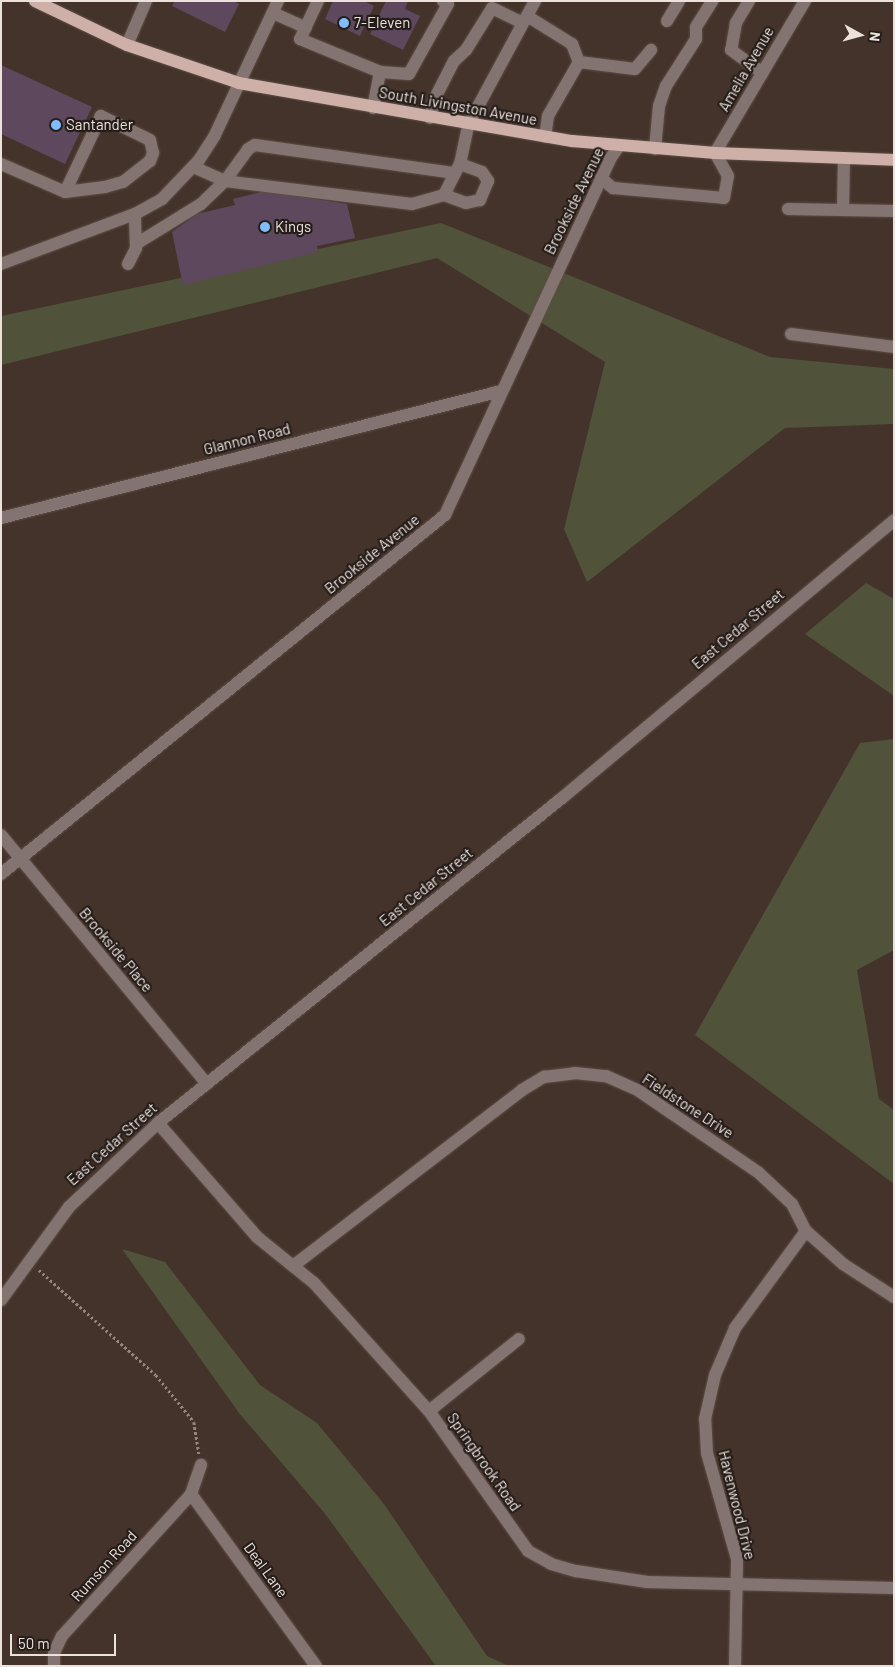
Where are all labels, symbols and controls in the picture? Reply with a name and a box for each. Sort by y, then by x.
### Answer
north arrow [835,10,885,60]
place label: 7-Eleven [354,14,410,32]
marker: 7-Eleven [338,17,350,29]
street label: Amelia Avenue [714,23,778,115]
text: N [866,31,884,43]
street label: South Livingston Avenue [378,83,538,129]
place label: Santander [66,116,133,134]
marker: Santander [50,119,62,131]
street label: Brookside Avenue [540,145,608,257]
place label: Kings [275,218,311,236]
marker: Kings [259,221,271,233]
street label: Glannon Road [202,420,292,458]
street label: Brookside Avenue [321,510,423,598]
street label: East Cedar Street [688,585,788,673]
street label: East Cedar Street [376,844,476,930]
street label: Brookside Place [75,904,157,996]
street label: Fieldstone Drive [639,1070,737,1142]
street label: East Cedar Street [63,1099,161,1189]
street label: Springbrook Road [443,1409,525,1515]
street label: Havenwood Drive [715,1449,759,1561]
street label: Rumson Road [67,1527,141,1605]
street label: Deal Lane [240,1539,292,1601]
scale bar [12,1624,119,1656]
text: 50 m [18,1634,50,1652]

